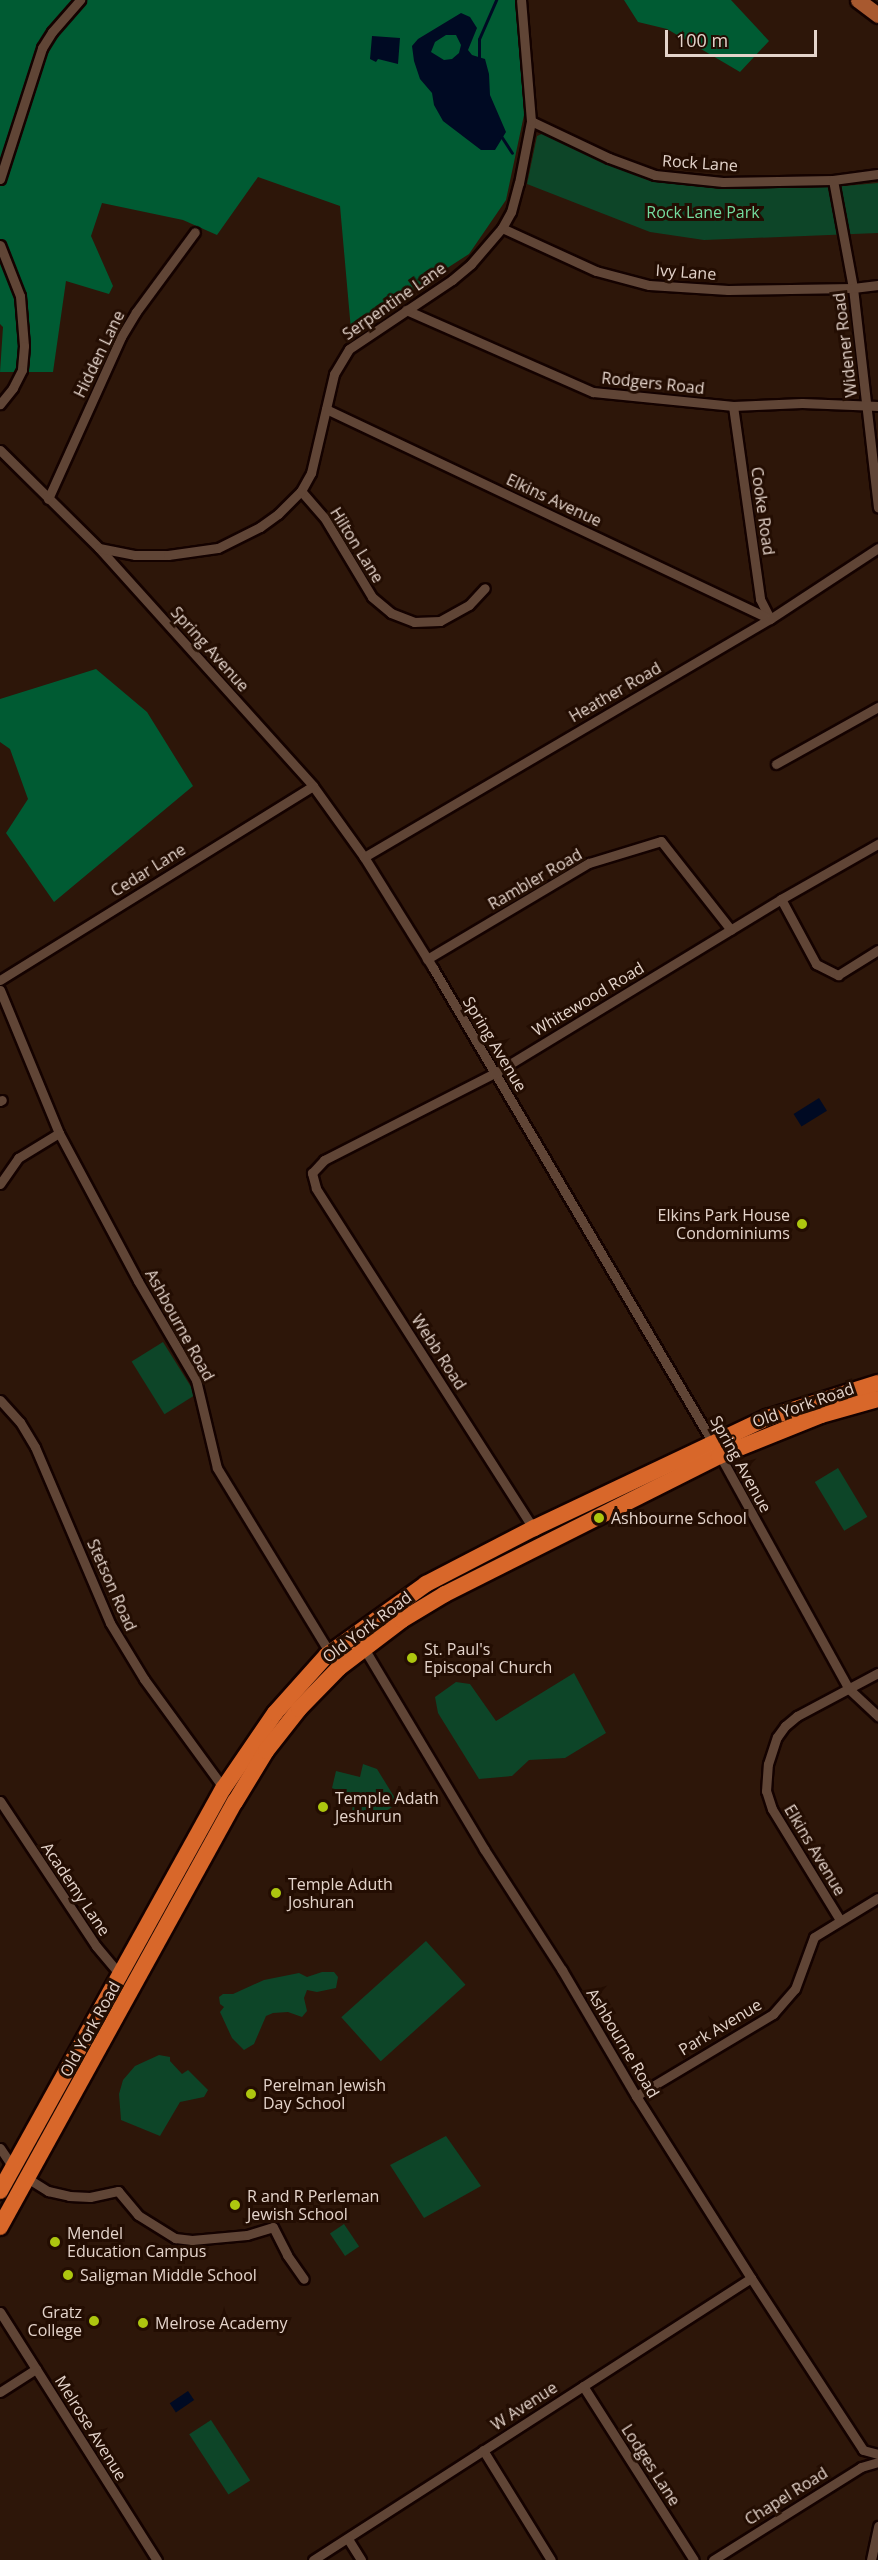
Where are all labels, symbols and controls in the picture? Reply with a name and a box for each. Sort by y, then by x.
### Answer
scale bar [668,18,820,56]
text: 100 m [676,28,728,52]
street label: Rock Lane [662,151,738,175]
park label: Rock Lane Park [646,202,760,222]
street label: Serpentine Lane [339,258,449,344]
street label: Ivy Lane [655,260,717,284]
street label: Widener Road [829,292,861,398]
street label: Hidden Lane [70,307,128,401]
street label: Rodgers Road [601,368,705,398]
street label: Cooke Road [747,466,779,556]
street label: Elkins Avenue [503,470,605,530]
street label: Hilton Lane [326,504,388,586]
street label: Spring Avenue [167,603,253,695]
street label: Heather Road [566,658,664,726]
street label: Cedar Lane [107,839,189,901]
street label: Rambler Road [485,844,585,914]
street label: Whitewood Road [529,958,647,1040]
street label: Spring Avenue [459,993,531,1095]
place label: Elkins Park House Condominiums [658,1205,790,1243]
marker: Elkins Park House Condominiums [795,1217,809,1231]
street label: Ashbourne Road [141,1266,219,1384]
street label: Webb Road [408,1311,470,1393]
street label: Old York Road [750,1379,856,1431]
street label: Spring Avenue [707,1412,775,1516]
place label: Ashbourne School [611,1508,747,1528]
marker: Ashbourne School [592,1511,606,1525]
street label: Stetson Road [83,1536,141,1634]
street label: Old York Road [319,1587,415,1667]
place label: St. Paul's Episcopal Church [424,1639,552,1677]
marker: St. Paul's Episcopal Church [405,1651,419,1665]
place label: Temple Adath Jeshurun [335,1788,439,1826]
marker: Temple Adath Jeshurun [316,1800,330,1814]
street label: Elkins Avenue [780,1801,850,1899]
street label: Academy Lane [38,1839,114,1939]
place label: Temple Aduth Joshuran [288,1874,393,1912]
marker: Temple Aduth Joshuran [269,1886,283,1900]
street label: Old York Road [56,1978,124,2080]
street label: Ashbourne Road [583,1985,663,2101]
street label: Park Avenue [675,1995,765,2059]
place label: Perelman Jewish Day School [263,2075,386,2113]
marker: Perelman Jewish Day School [244,2087,258,2101]
place label: R and R Perleman Jewish School [247,2186,379,2224]
marker: R and R Perleman Jewish School [228,2198,242,2212]
place label: Mendel Education Campus [67,2223,206,2261]
marker: Mendel Education Campus [48,2235,62,2249]
place label: Saligman Middle School [80,2265,257,2285]
marker: Saligman Middle School [61,2268,75,2282]
place label: Gratz College [28,2302,82,2340]
place label: Melrose Academy [155,2313,288,2333]
marker: Gratz College [87,2314,101,2328]
marker: Melrose Academy [136,2316,150,2330]
street label: Melrose Avenue [51,2372,131,2484]
street label: W Avenue [487,2378,561,2434]
street label: Lodges Lane [618,2421,684,2509]
street label: Chapel Road [741,2463,831,2529]

